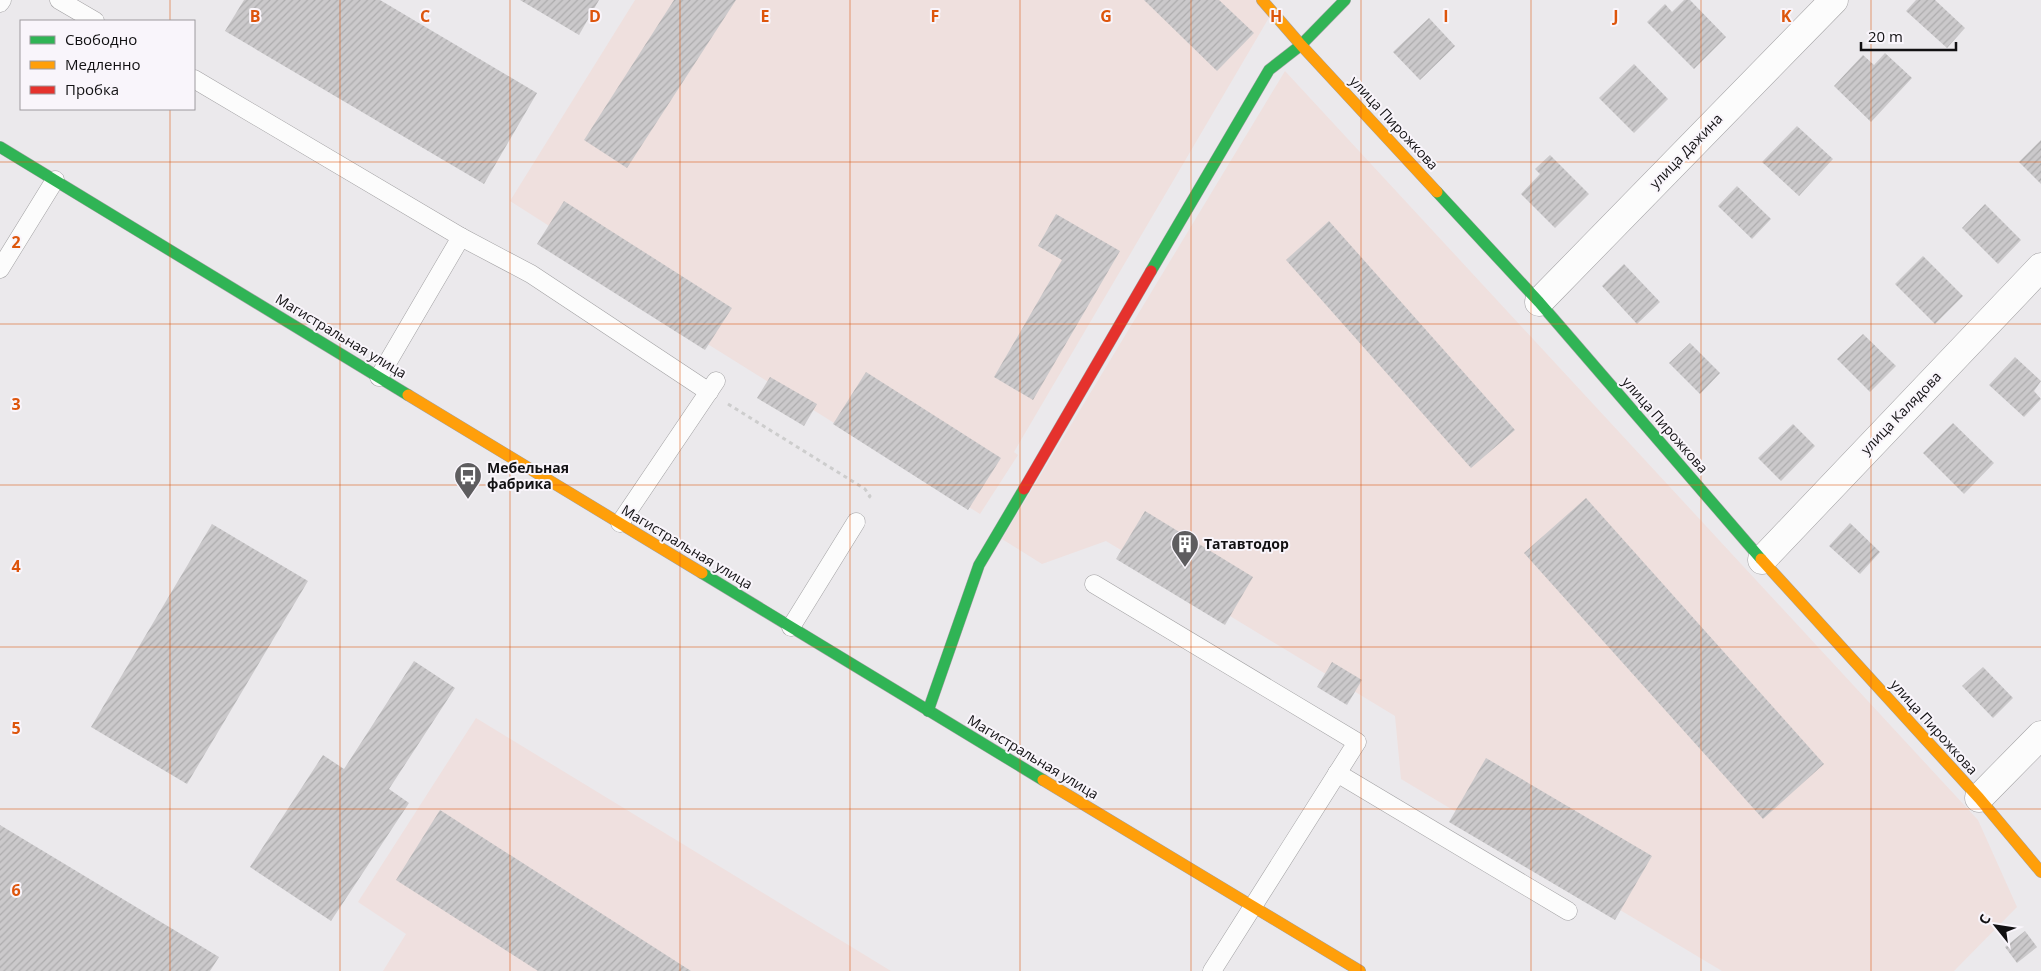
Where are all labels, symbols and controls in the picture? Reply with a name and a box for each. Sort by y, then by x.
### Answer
text: B [250,5,260,27]
text: C [420,5,430,27]
text: D [589,5,601,27]
text: E [761,5,770,27]
text: F [931,5,939,27]
text: G [1100,5,1112,27]
text: H [1270,5,1282,27]
text: I [1443,5,1449,27]
text: J [1611,5,1619,27]
text: K [1781,5,1792,27]
legend [20,20,195,110]
scale bar [1861,20,1956,52]
text: 20 m [1868,26,1903,46]
text: Свободно [65,29,137,49]
text: Медленно [65,54,141,74]
street label: улица Пирожкова [1346,72,1443,174]
text: Пробка [65,79,119,99]
street label: улица Дажина [1645,109,1726,192]
text: 2 [11,231,21,253]
street label: Магистральная улица [272,289,410,382]
street label: улица Калядова [1856,367,1945,458]
street label: улица Пирожкова [1618,372,1713,477]
text: 3 [11,393,21,415]
place label: Мебельная фабрика [487,458,569,493]
bus stop icon: Мебельная фабрика [453,461,483,500]
street label: Магистральная улица [618,500,756,593]
building icon: Татавтодор [1170,529,1200,568]
place label: Татавтодор [1204,534,1289,553]
text: 4 [11,555,21,577]
street label: улица Пирожкова [1887,675,1982,778]
street label: Магистральная улица [964,710,1102,803]
text: 5 [11,717,21,739]
text: 6 [11,879,21,901]
north arrow [1971,901,2021,951]
text: С [1974,911,1995,928]

